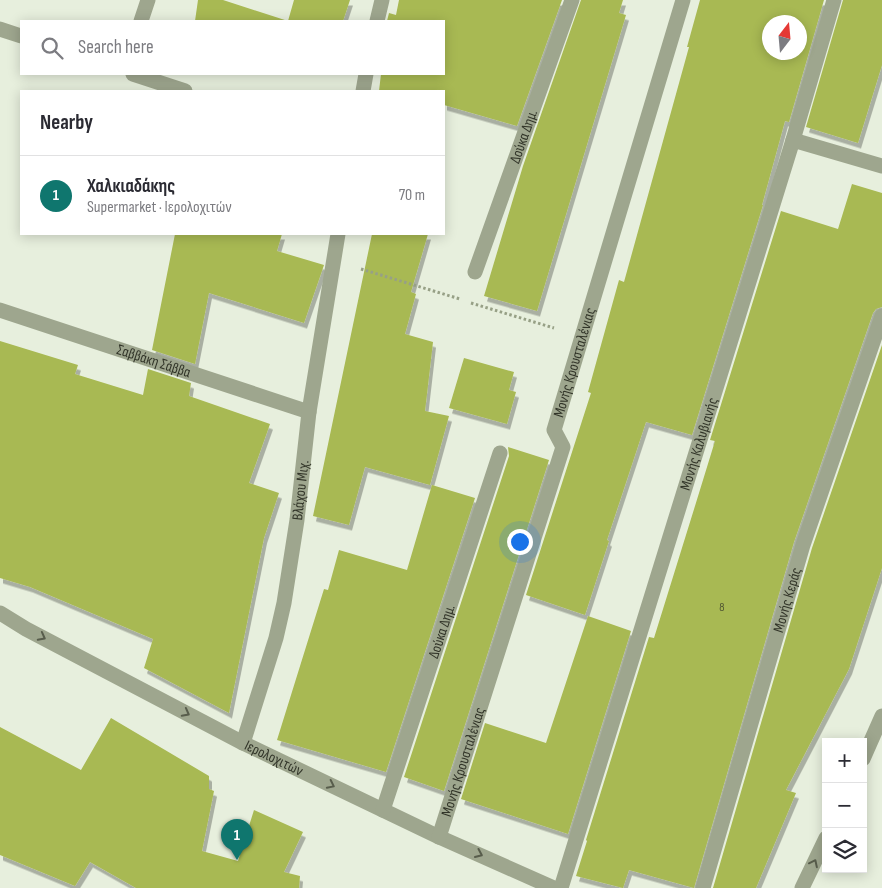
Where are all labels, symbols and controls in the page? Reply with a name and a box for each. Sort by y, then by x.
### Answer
north arrow [762,15,807,60]
search box [20,20,445,75]
icon: search [38,34,66,62]
text: Search here [78,36,154,59]
street label: Δούκα Δημ. [505,107,542,166]
text: Nearby [40,110,93,135]
text: Χαλκιαδάκης [87,175,175,198]
text: 1 [53,186,59,205]
text: 70 m [399,186,425,205]
text: Supermarket · Ιερολοχιτών [87,198,232,217]
street label: Μονής Κρουσταλένιας [549,305,600,420]
street label: Σαββάκη Σάββα [114,340,194,382]
street label: Μονής Καλυβιανής [675,395,722,493]
street label: Βλάχου Μιχ. [288,459,313,521]
your location [507,529,533,555]
street label: Μονής Κεράς [769,565,805,635]
house number: 8 [719,600,725,615]
street label: Δούκα Δημ. [424,602,459,661]
one-way arrow [37,631,46,641]
street label: Μονής Κρουσταλένιας [437,705,489,819]
one-way arrow [181,707,190,717]
street label: Ιερολοχιτών [242,736,307,780]
map controls [822,738,867,873]
button: + [822,738,867,783]
one-way arrow [326,779,335,790]
button: − [822,783,867,828]
pin: 1 [221,819,253,860]
button: layers [822,828,867,873]
one-way arrow [474,848,483,859]
one-way arrow [807,859,818,868]

